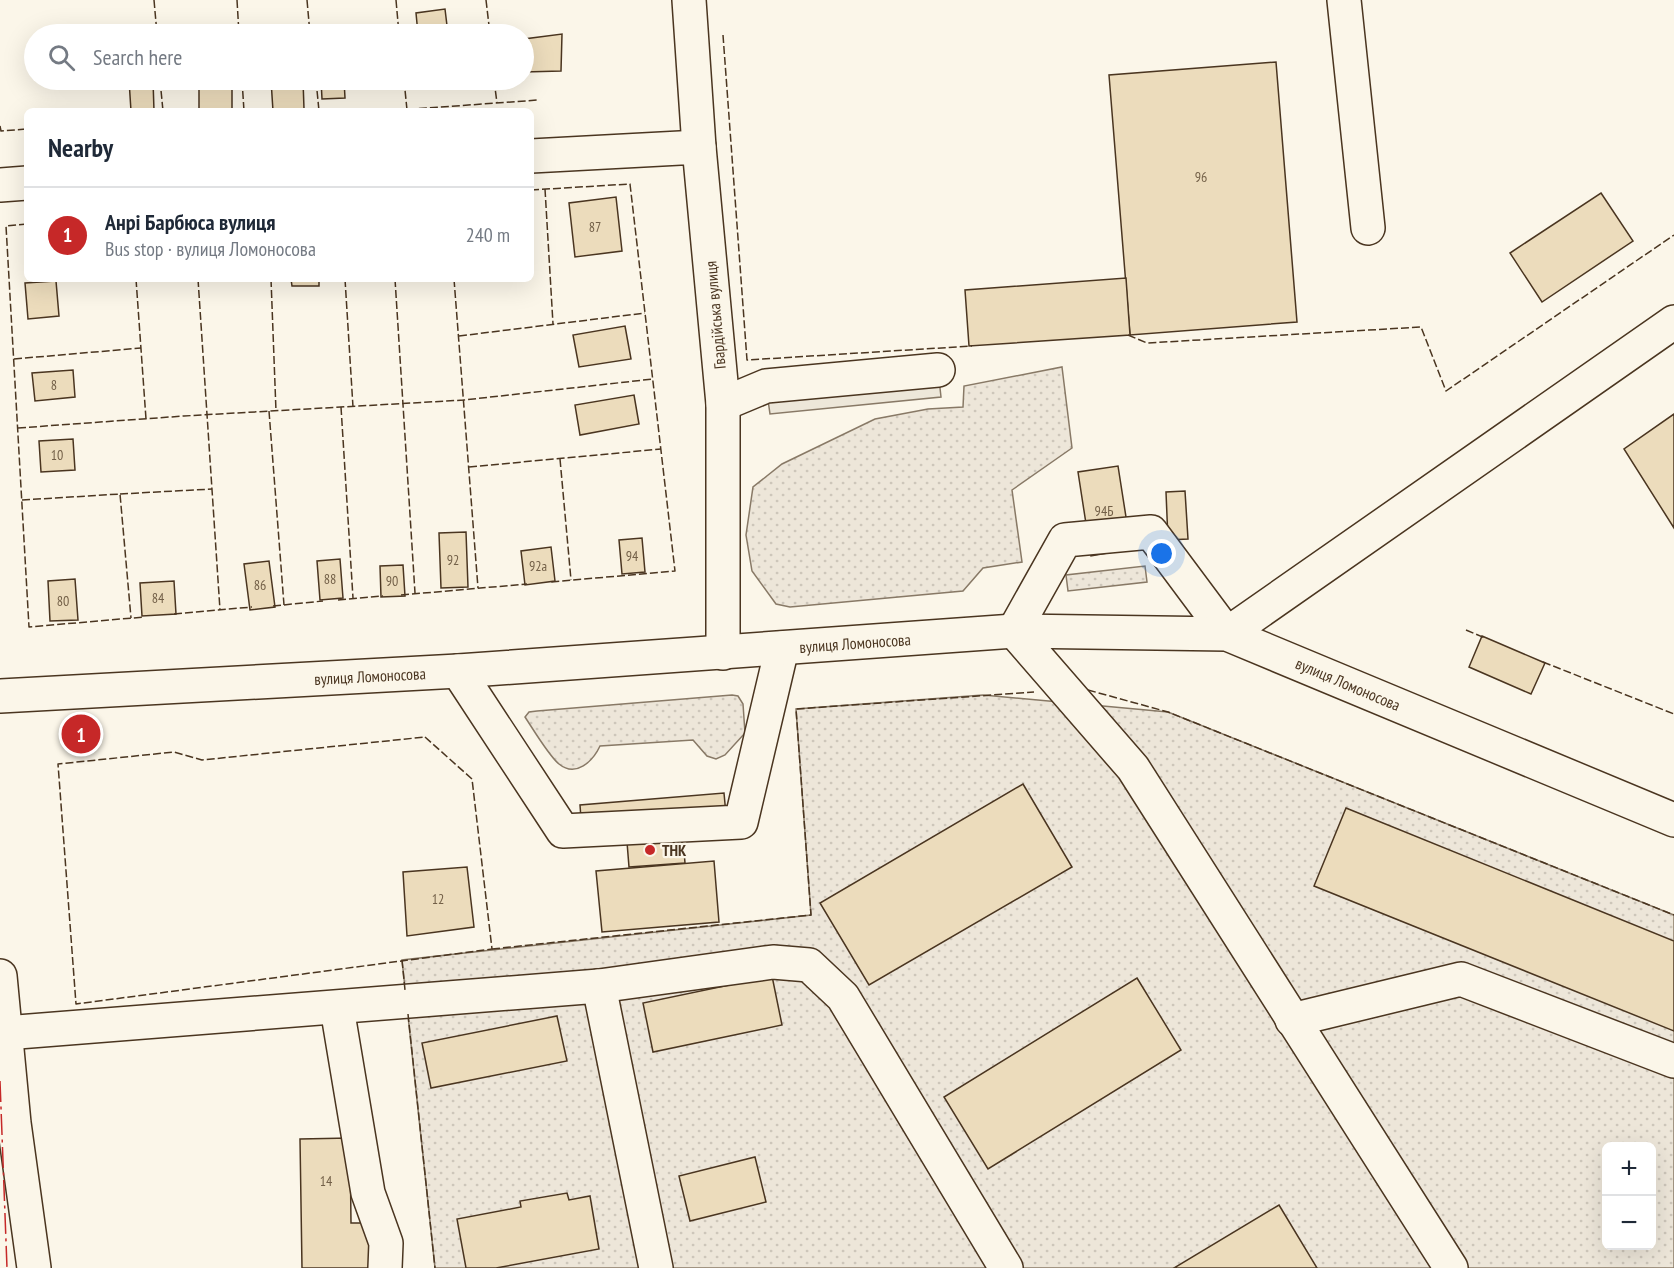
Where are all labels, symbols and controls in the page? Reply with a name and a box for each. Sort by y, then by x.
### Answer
search box [24,24,534,90]
icon: search [45,41,78,74]
text: Search here [93,43,182,71]
text: Nearby [48,131,113,164]
house number: 96 [1195,168,1207,186]
text: Анрі Барбюса вулиця [105,208,275,236]
house number: 87 [589,218,601,236]
text: 1 [63,222,72,248]
text: 240 m [466,222,510,248]
text: Bus stop · вулиця Ломоносова [105,236,316,262]
street label: Гвардійська вулиця [700,260,730,370]
house number: 8 [51,376,57,394]
house number: 10 [51,446,63,464]
house number: 94Б [1095,502,1113,520]
your location [1147,539,1176,568]
house number: 94 [626,547,639,565]
house number: 92 [447,551,459,569]
house number: 92а [529,557,547,575]
house number: 88 [324,570,336,588]
house number: 90 [386,572,398,590]
house number: 86 [254,576,266,594]
house number: 84 [152,589,165,607]
house number: 80 [57,592,69,610]
street label: вулиця Ломоносова [799,629,911,657]
street label: вулиця Ломоносова [1293,653,1403,715]
street label: вулиця Ломоносова [314,663,426,689]
pin: 1 [62,712,100,756]
place label: ТНК [662,840,687,860]
marker: ТНК [643,843,657,857]
house number: 12 [432,890,444,908]
map controls [1602,1142,1656,1250]
button: + [1602,1142,1656,1196]
house number: 14 [320,1172,333,1190]
button: − [1602,1196,1656,1250]

